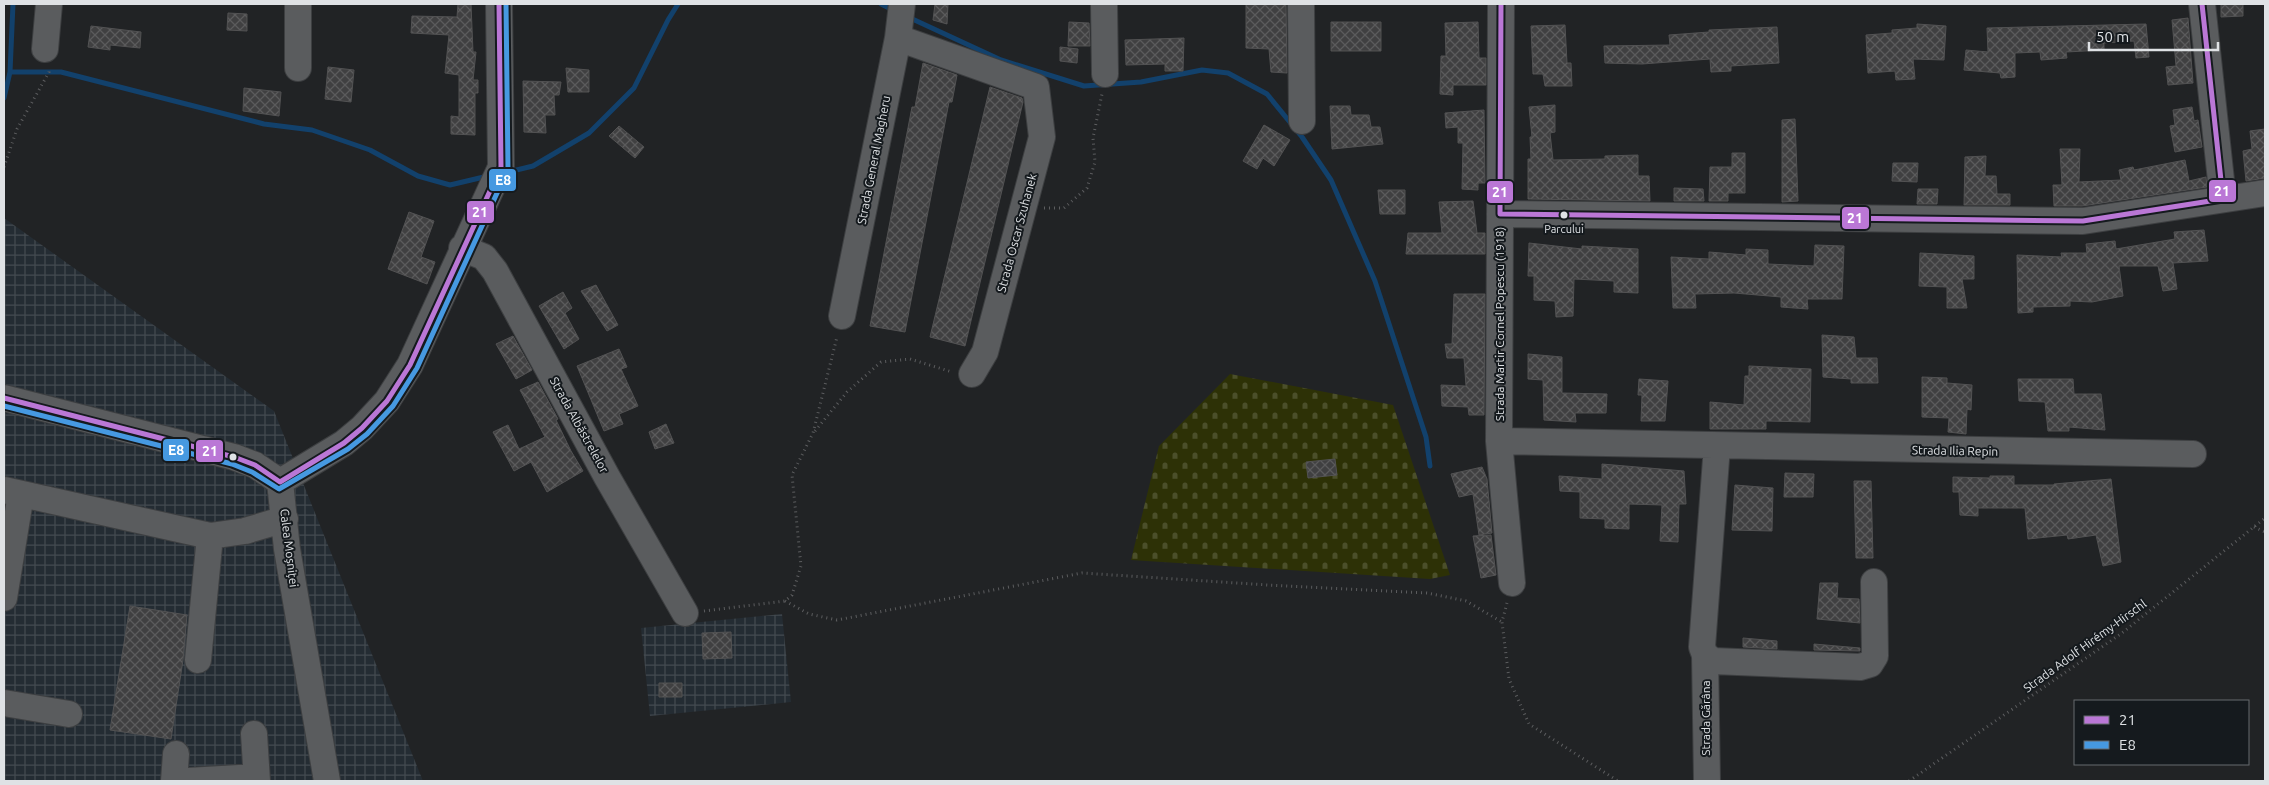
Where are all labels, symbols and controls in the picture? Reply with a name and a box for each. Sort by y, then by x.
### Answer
scale bar [2089,20,2218,52]
text: 50 m [2096,28,2129,45]
street label: Strada General Magheru [855,95,892,225]
line badge: E8 [488,168,517,192]
text: E8 [495,172,511,188]
street label: Strada Oscar Szuhanek [994,172,1039,294]
line badge: 21 [2208,179,2237,203]
line badge: 21 [1486,180,1514,204]
text: 21 [2214,183,2230,199]
text: 21 [1492,184,1508,200]
line badge: 21 [466,200,495,224]
text: 21 [472,204,488,220]
line badge: 21 [1841,206,1870,230]
marker: Parcului [1559,210,1569,220]
text: 21 [1847,210,1863,226]
place label: Parcului [1544,223,1584,235]
street label: Strada Martir Cornel Popescu (1918) [1493,227,1507,421]
street label: Strada Albăstrelelor [548,375,611,475]
line badge: E8 [162,438,190,462]
line badge: 21 [195,439,224,463]
text: E8 [168,442,184,458]
text: 21 [202,443,218,459]
street label: Strada Ilia Repin [1912,443,1998,458]
unlabelled marker [228,452,238,462]
street label: Calea Moșniței [278,508,301,588]
street label: Strada Adolf Hirémy-Hirschl [2021,597,2149,695]
street label: Strada Gărâna [1699,680,1712,756]
legend [2074,700,2249,765]
text: 21 [2119,711,2136,728]
text: E8 [2119,736,2136,753]

